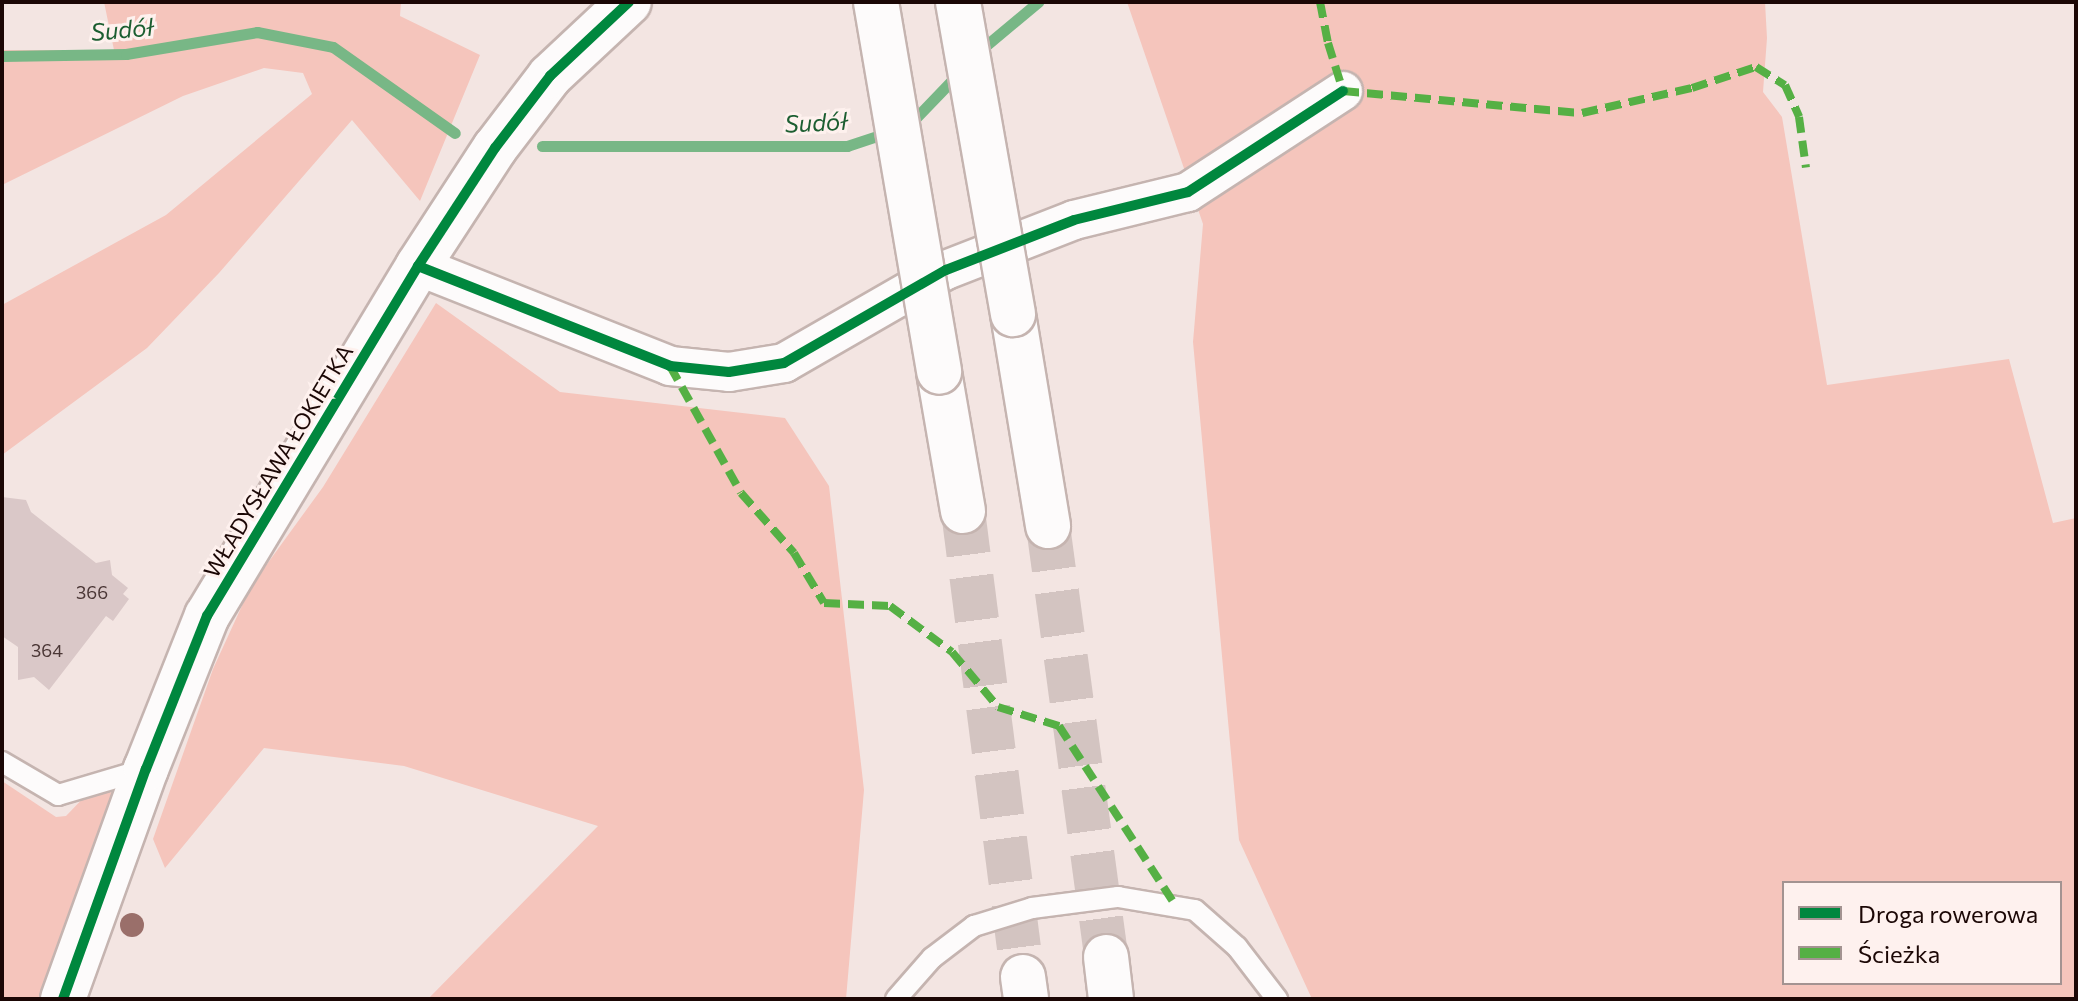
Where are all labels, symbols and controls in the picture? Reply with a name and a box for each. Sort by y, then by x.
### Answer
water label: Sudół [89,12,155,46]
water label: Sudół [784,106,848,138]
street label: WŁADYSŁAWA ŁOKIETKA [198,340,358,582]
house number: 366 [76,581,108,603]
house number: 364 [31,639,63,661]
legend [1782,881,2062,985]
text: Droga rowerowa [1858,899,2038,928]
text: Ścieżka [1858,939,1940,968]

